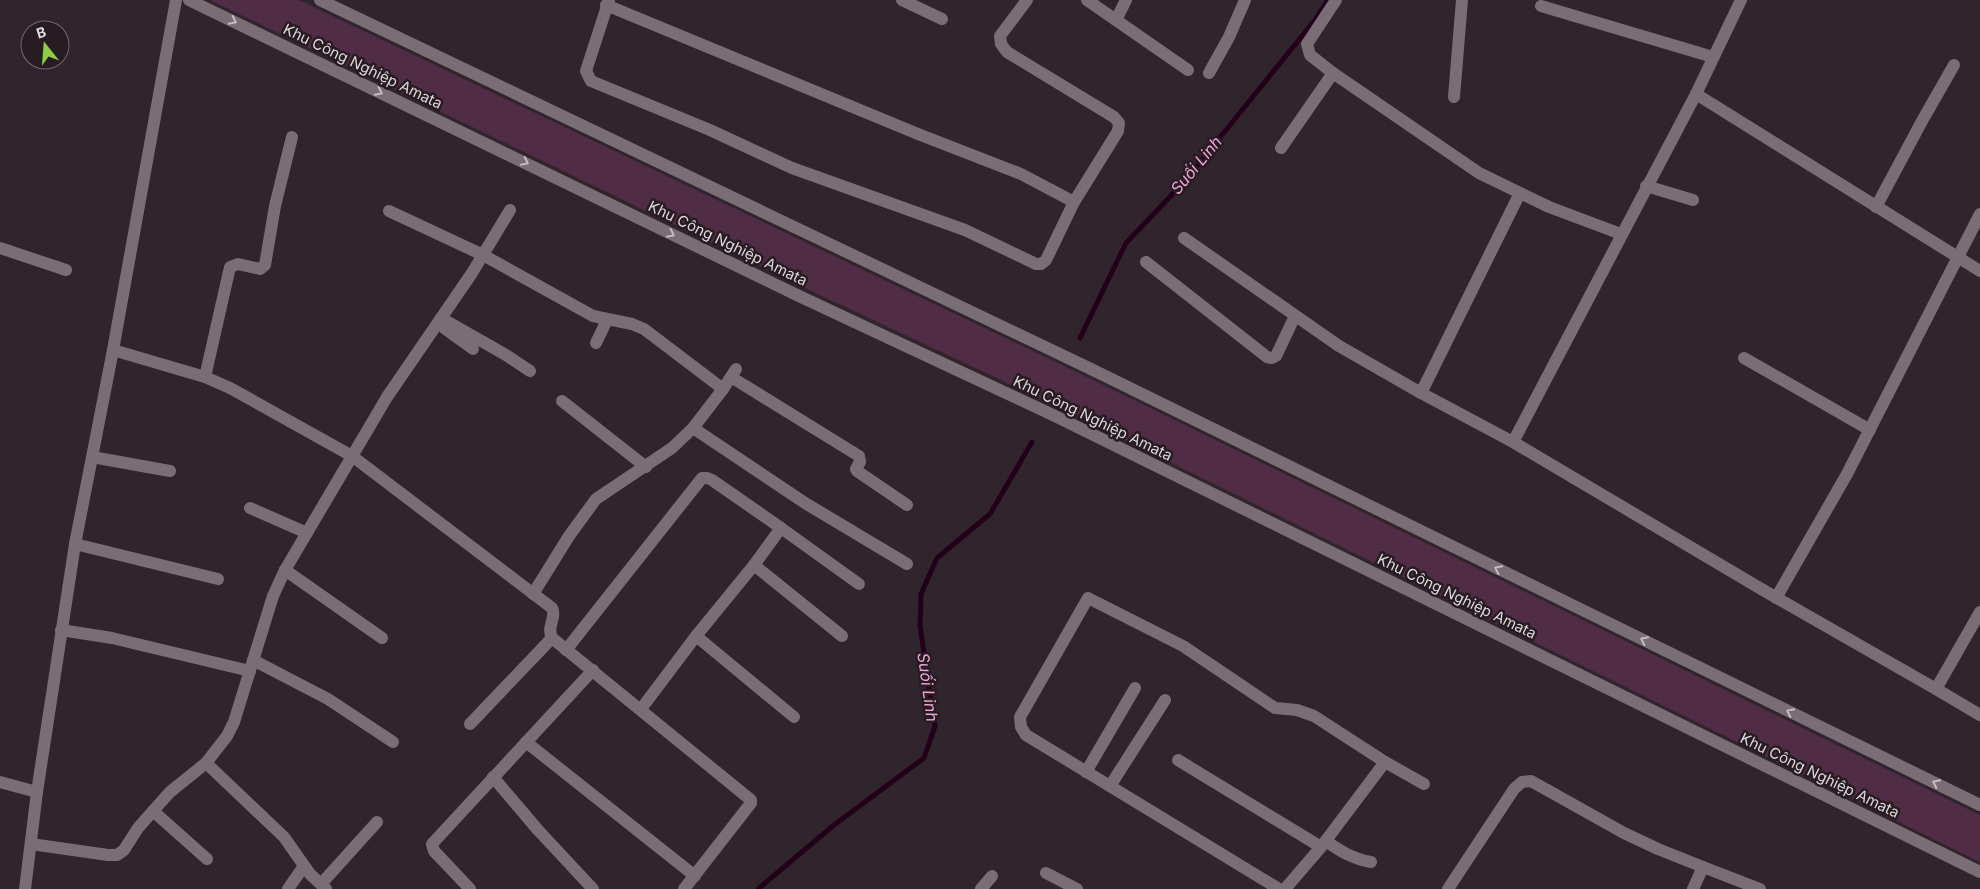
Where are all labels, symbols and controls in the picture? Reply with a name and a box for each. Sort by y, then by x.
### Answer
one-way arrow [227,15,236,25]
street label: Khu Công Nghiệp Amata [280,19,446,113]
north arrow [20,20,70,70]
text: B [34,23,48,42]
one-way arrow [374,86,383,96]
water label: Suối Linh [1166,132,1226,198]
one-way arrow [520,156,529,167]
street label: Khu Công Nghiệp Amata [645,196,811,290]
one-way arrow [666,228,675,238]
street label: Khu Công Nghiệp Amata [1010,371,1176,465]
street label: Khu Công Nghiệp Amata [1374,549,1540,643]
one-way arrow [1495,565,1504,575]
one-way arrow [1641,636,1650,646]
water label: Suối Linh [913,651,943,723]
one-way arrow [1786,708,1795,718]
street label: Khu Công Nghiệp Amata [1737,728,1903,822]
one-way arrow [1932,779,1941,789]

